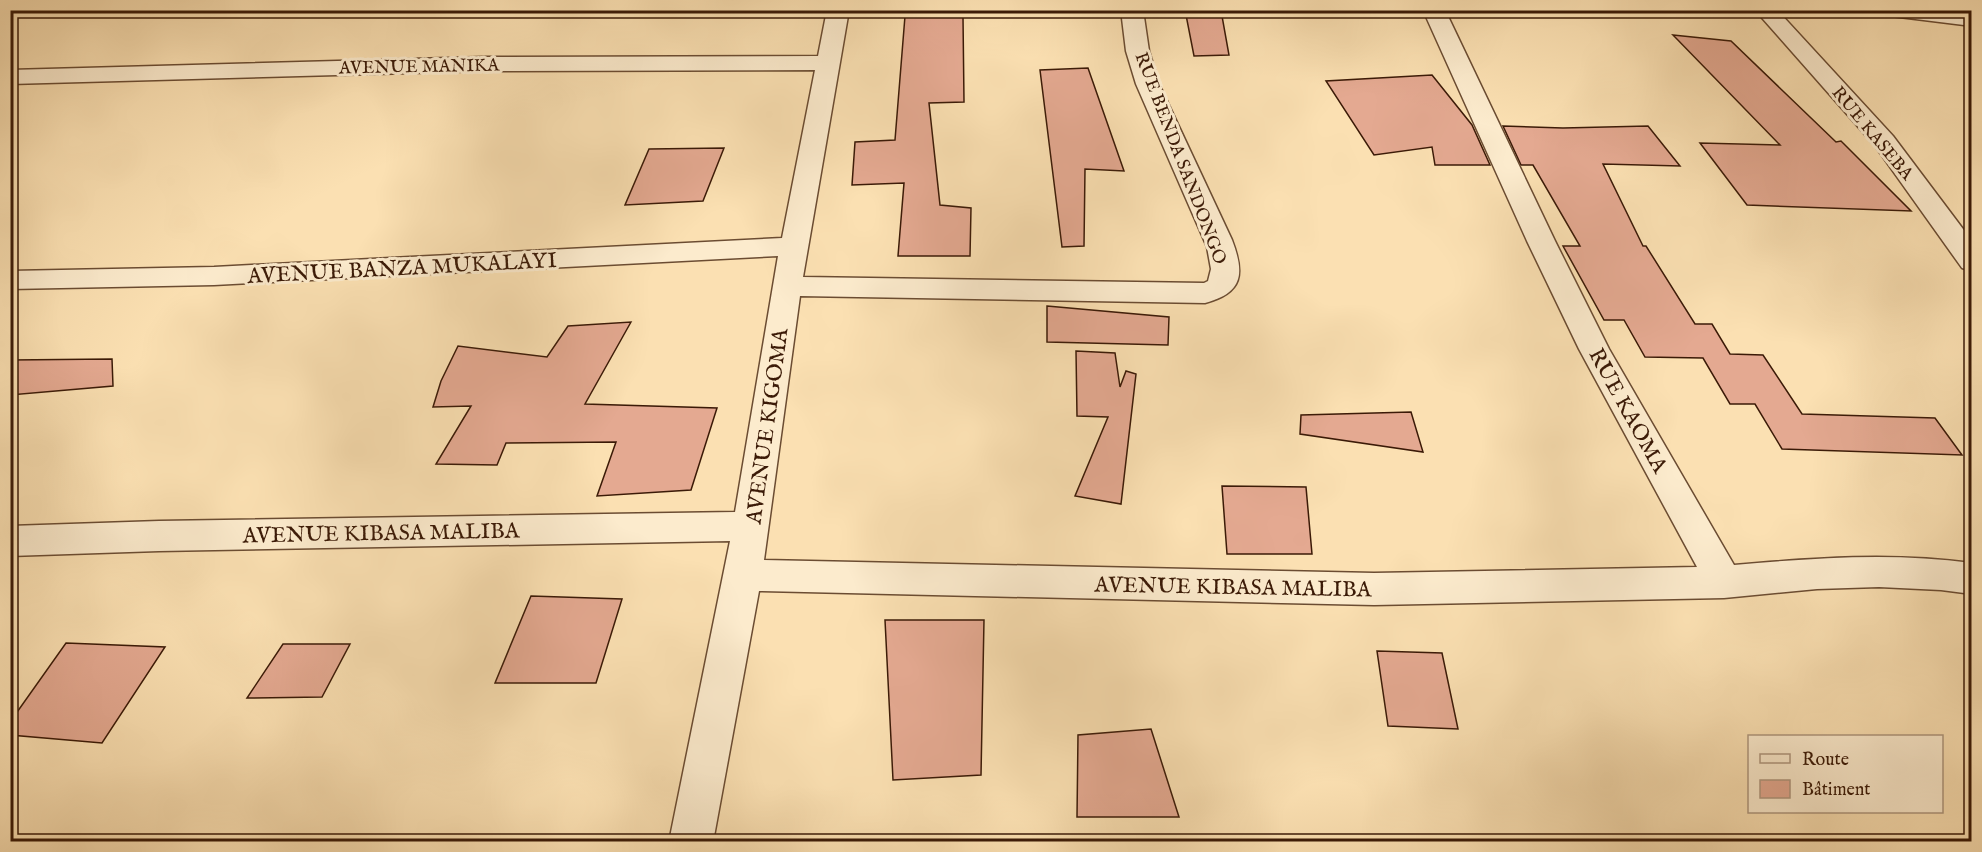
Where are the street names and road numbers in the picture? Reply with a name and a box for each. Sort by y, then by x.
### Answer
street label: RUE BENDA SANDONGO [1128,49,1231,268]
street label: AVENUE MANIKA [338,55,500,80]
street label: RUE KASEBA [1826,82,1918,186]
street label: AVENUE BANZA MUKALAYI [246,247,558,291]
street label: AVENUE KIGOMA [740,325,796,527]
street label: RUE KAOMA [1581,344,1674,479]
street label: AVENUE KIBASA MALIBA [241,518,521,550]
street label: AVENUE KIBASA MALIBA [1093,572,1373,604]

